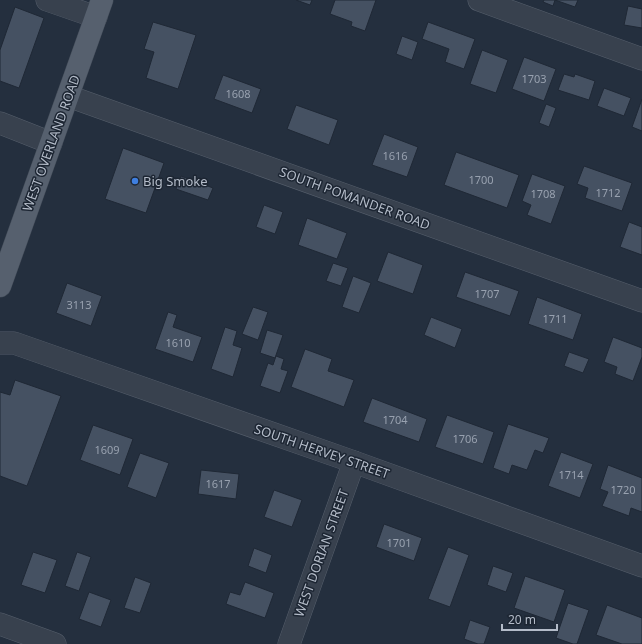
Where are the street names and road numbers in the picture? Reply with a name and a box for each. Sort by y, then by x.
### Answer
street label: WEST OVERLAND ROAD [18,72,84,214]
street label: SOUTH POMANDER ROAD [277,162,433,234]
street label: SOUTH HERVEY STREET [252,419,393,483]
street label: WEST DORIAN STREET [289,486,353,619]

